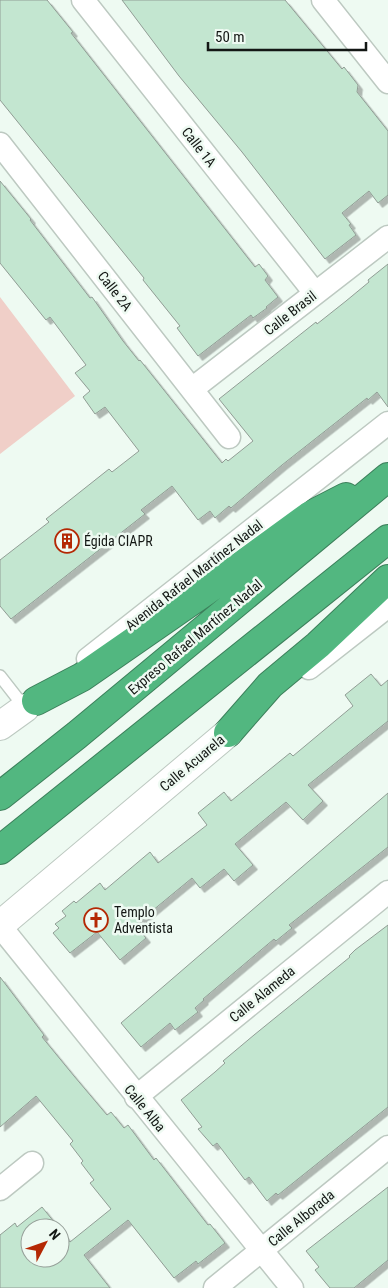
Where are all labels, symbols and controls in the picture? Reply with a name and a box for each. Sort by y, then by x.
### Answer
scale bar [208,20,366,52]
text: 50 m [215,28,245,46]
street label: Calle 1A [179,124,219,170]
street label: Calle 2A [95,268,135,314]
street label: Calle Brasil [261,288,319,338]
street label: Avenida Rafael Martínez Nadal [122,516,266,634]
building icon: Égida CIAPR [54,528,80,554]
place label: Égida CIAPR [84,532,153,549]
street label: Expreso Rafael Martínez Nadal [125,576,265,698]
street label: Calle Acuarela [156,731,228,795]
place label: Templo Adventista [114,904,173,936]
church icon: Templo Adventista [83,907,109,933]
street label: Calle Alameda [226,963,298,1025]
street label: Calle Alba [121,1081,169,1135]
street label: Calle Alborada [265,1186,337,1250]
north arrow [20,1218,70,1268]
text: N [46,1226,64,1243]

